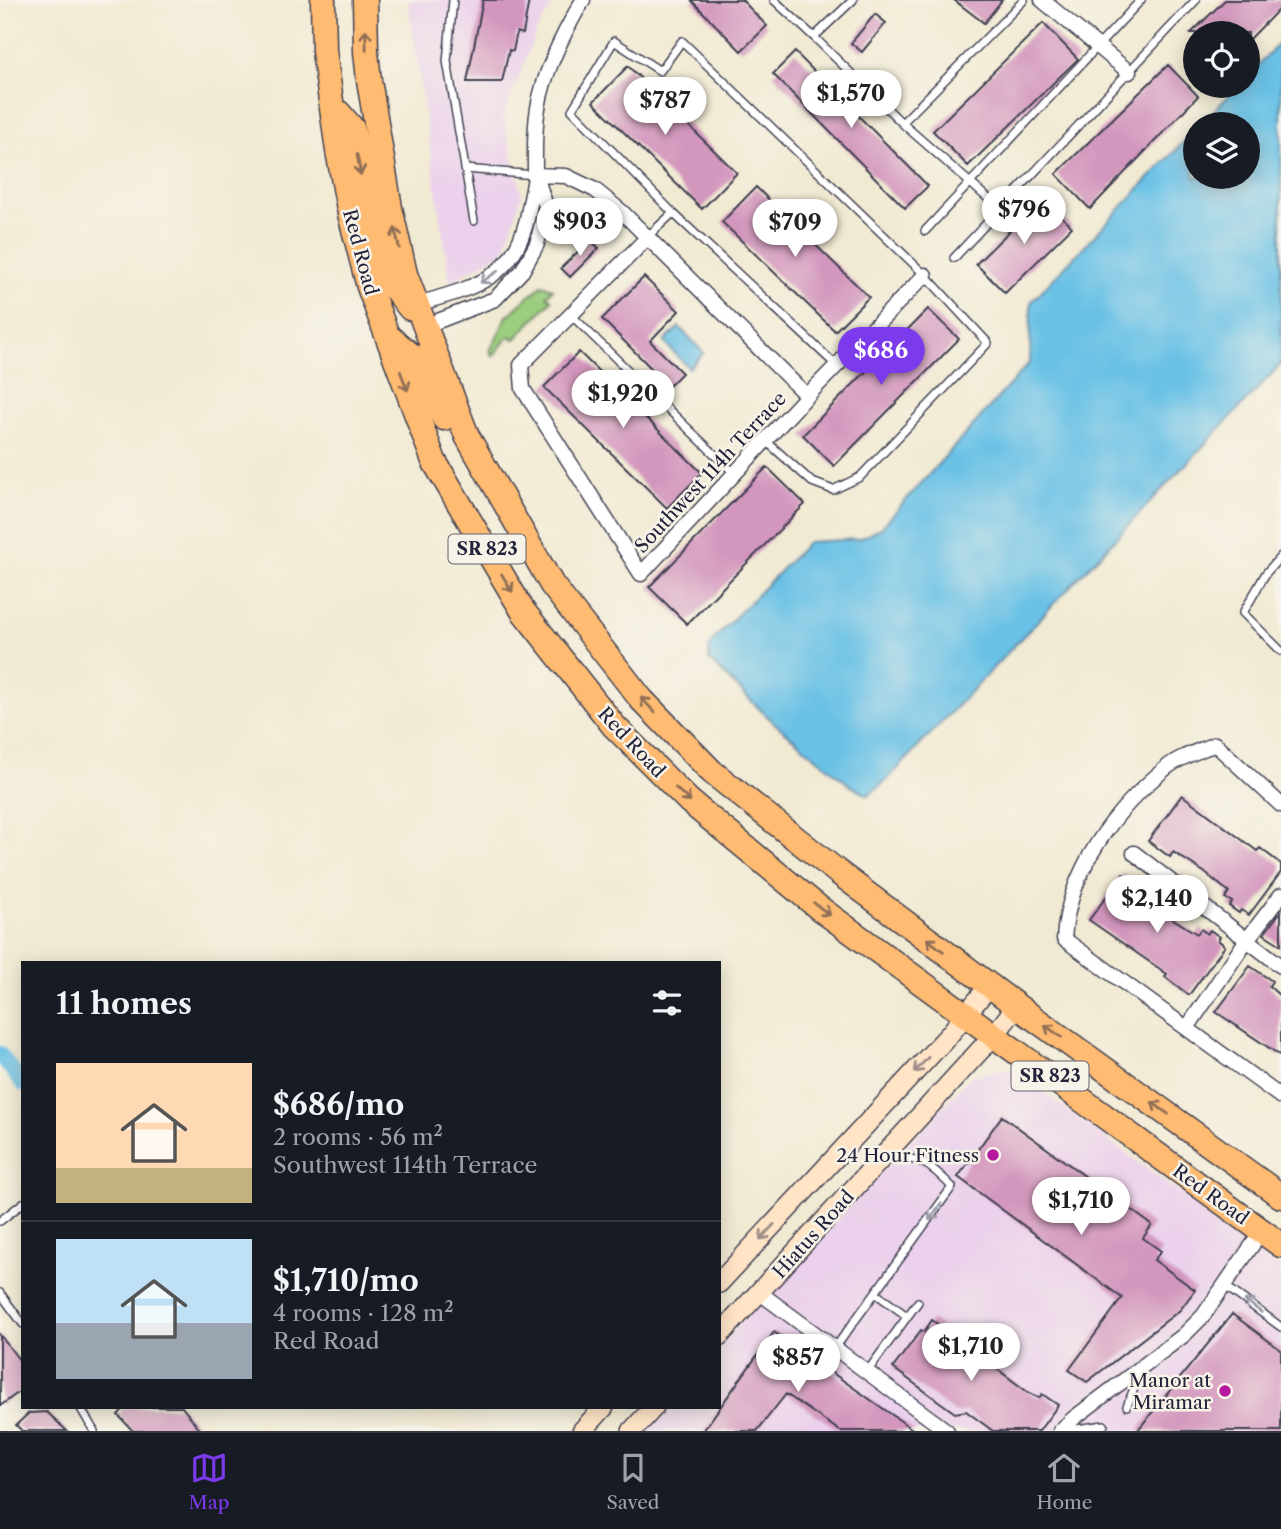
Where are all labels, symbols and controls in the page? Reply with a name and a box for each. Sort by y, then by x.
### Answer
map controls [1183,21,1260,189]
button: locate [1183,21,1260,98]
one-way arrow [359,29,373,52]
pin: $1,570 [794,71,908,130]
pin: $787 [624,78,706,137]
text: $1,570 [817,79,885,107]
text: $787 [639,86,691,114]
button: layers [1183,112,1260,189]
one-way arrow [353,153,366,176]
pin: $796 [983,187,1065,246]
text: $796 [998,195,1050,223]
pin: $903 [539,198,621,258]
pin: $709 [754,200,836,259]
street label: Red Road [338,207,383,298]
text: $903 [553,207,607,235]
text: $709 [768,208,822,236]
one-way arrow [390,227,403,250]
one-way arrow [480,270,499,284]
pin: $686 [840,328,922,387]
text: $686 [854,336,908,364]
one-way arrow [399,369,412,391]
pin: $1,920 [566,370,680,430]
text: $1,920 [588,379,658,407]
street label: Southwest 114h Terrace [630,387,791,558]
road number: SR 823 [448,534,526,564]
one-way arrow [500,573,514,593]
one-way arrow [640,697,657,714]
street label: Red Road [593,702,670,783]
one-way arrow [674,786,691,803]
pin: $2,140 [1100,876,1214,935]
text: $2,140 [1121,884,1193,912]
one-way arrow [812,902,831,916]
one-way arrow [927,937,945,952]
icon: filters [648,984,686,1022]
text: 11 homes [56,985,192,1022]
one-way arrow [1044,1024,1063,1039]
one-way arrow [913,1056,930,1073]
road number: SR 823 [1012,1062,1088,1091]
text: $686/mo [273,1086,404,1123]
icon: home [112,1091,196,1175]
one-way arrow [1151,1101,1170,1115]
text: 2 rooms · 56 m² [273,1123,443,1151]
place label: 24 Hour Fitness [836,1144,979,1167]
marker: 24 Hour Fitness [985,1147,1001,1163]
text: Southwest 114th Terrace [273,1151,537,1179]
street label: Red Road [1168,1159,1253,1230]
pin: $1,710 [1024,1178,1138,1237]
street label: Hiatus Road [768,1185,859,1283]
text: $1,710 [1048,1186,1114,1214]
one-way arrow [928,1202,942,1221]
one-way arrow [758,1223,775,1240]
text: $1,710/mo [273,1262,419,1299]
icon: home [112,1267,196,1351]
one-way arrow [1244,1298,1262,1313]
text: 4 rooms · 128 m² [273,1299,454,1327]
pin: $1,710 [914,1324,1028,1383]
text: Red Road [273,1327,380,1355]
text: $1,710 [938,1332,1004,1360]
pin: $857 [757,1334,839,1394]
text: $857 [772,1343,824,1371]
place label: Manor at Miramar [1129,1369,1211,1414]
marker: Manor at Miramar [1217,1383,1233,1399]
tab: Map [189,1449,229,1514]
tab: Saved [607,1449,659,1514]
tab: Home [1037,1449,1092,1514]

